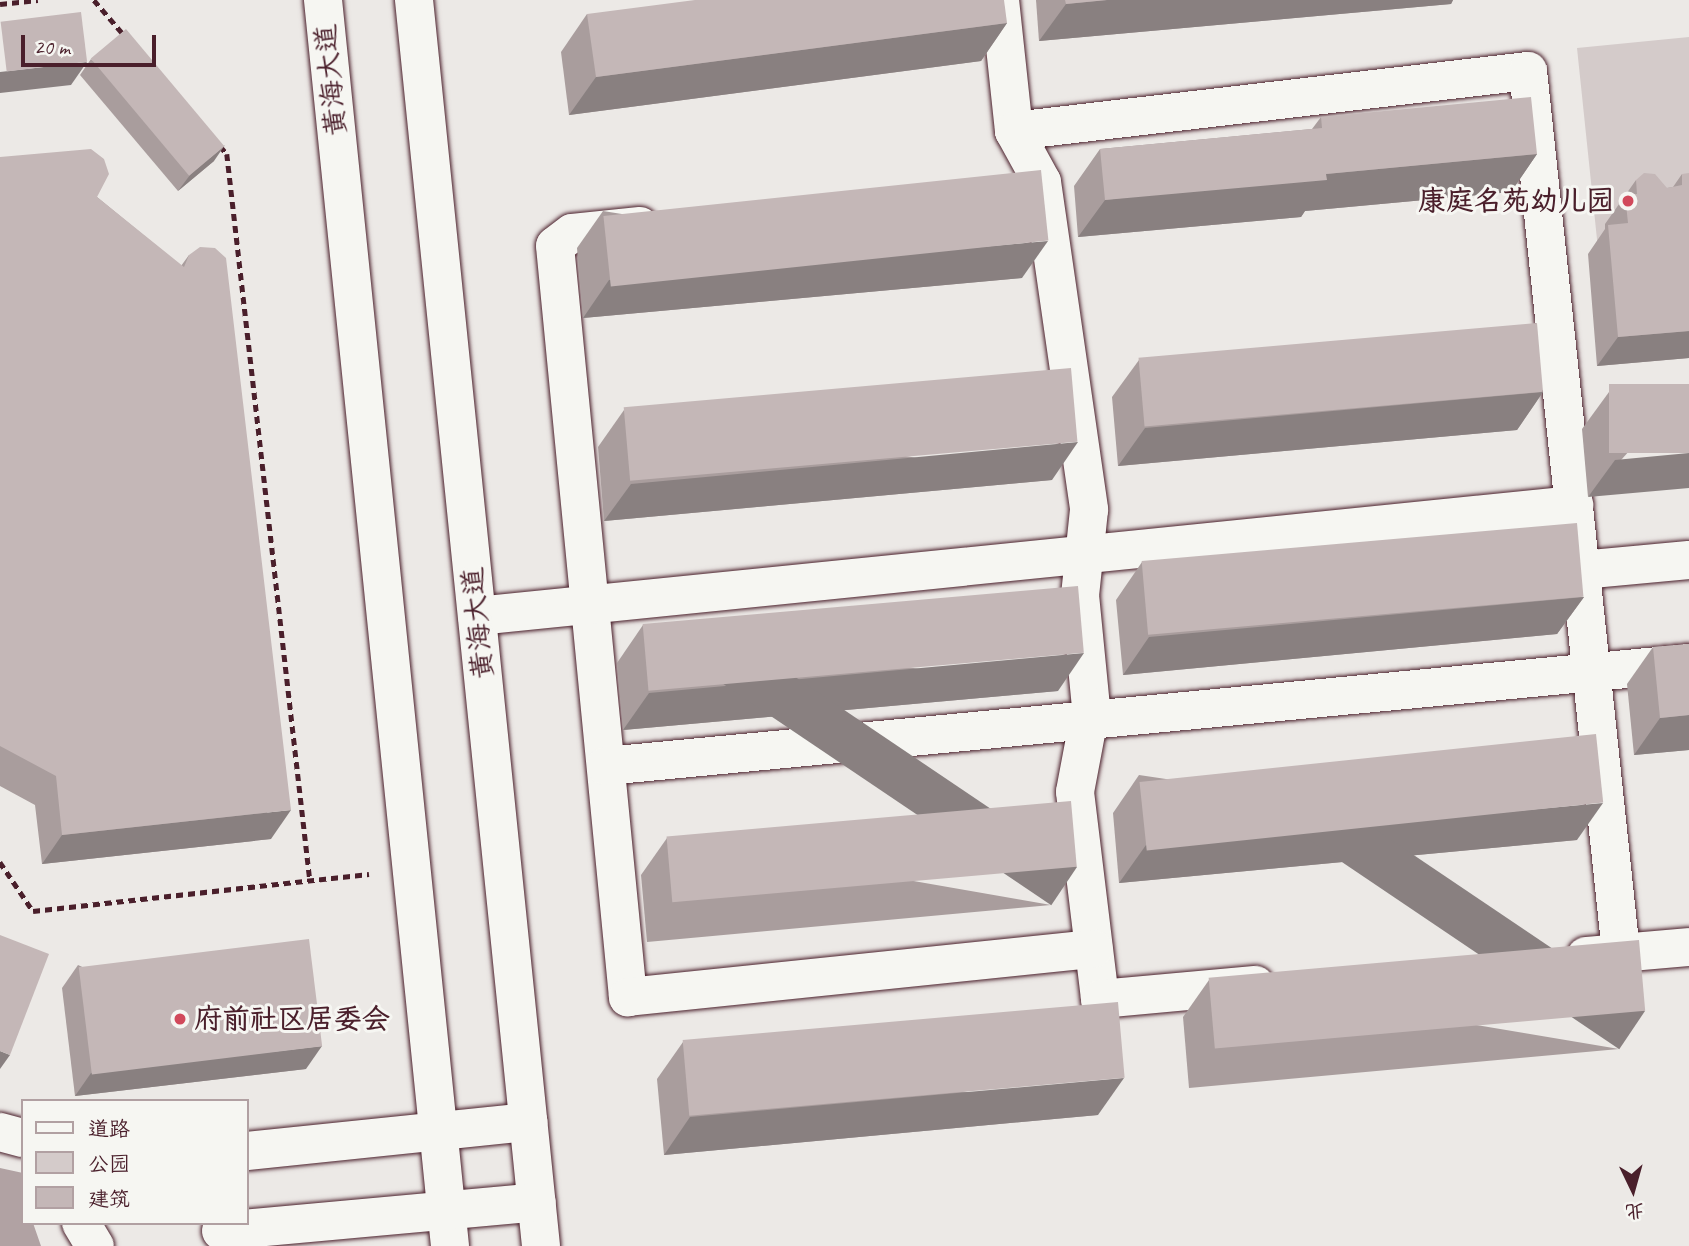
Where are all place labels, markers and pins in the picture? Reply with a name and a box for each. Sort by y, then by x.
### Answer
place label: 康庭名苑幼儿园 [1418,184,1614,218]
marker: 康庭名苑幼儿园 [1620,193,1636,209]
place label: 府前社区居委会 [194,1002,390,1036]
marker: 府前社区居委会 [172,1011,188,1027]

